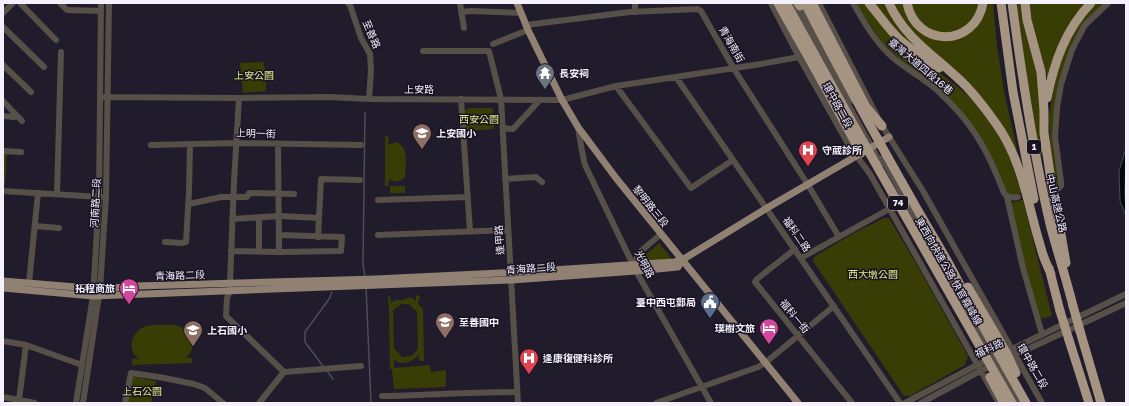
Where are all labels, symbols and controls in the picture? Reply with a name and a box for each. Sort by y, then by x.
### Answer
street label: 至善路 [361,18,383,50]
street label: 青海南街 [717,24,747,64]
street label: 臺灣大道四段16巷 [886,35,956,97]
temple icon: 長安祠 [534,62,556,90]
place label: 長安祠 [559,67,589,79]
park label: 上安公園 [234,69,274,81]
street label: 環中路二段 [821,80,855,130]
street label: 上安路 [404,83,434,95]
park label: 西安公園 [459,113,499,125]
school or university icon: 上安國小 [411,122,433,150]
street label: 上明一街 [236,126,276,140]
place label: 上安國小 [436,127,477,139]
hospital icon: 守葳診所 [797,139,819,167]
road number: 1 [1027,140,1041,154]
place label: 守葳診所 [822,144,862,156]
street label: 中山高速公路 [1044,172,1070,234]
street label: 河南路二段 [88,178,102,228]
street label: 黎明路三段 [631,183,671,229]
road number: 74 [888,196,908,210]
street label: 福科二路 [781,214,813,254]
street label: 東西向快速公路 快官霧峰線 [913,215,985,327]
street label: 逢甲路 [492,225,506,255]
street label: 光明路 [633,248,657,280]
street label: 青海路二段 [506,260,556,276]
street label: 青海路二段 [155,268,205,282]
park label: 西大墩公園 [848,268,898,280]
hotel icon: 拓程商旅 [118,277,140,305]
place label: 拓程商旅 [75,282,115,294]
public building icon: 臺中西屯郵局 [699,291,721,319]
place label: 臺中西屯郵局 [636,296,696,308]
street label: 福科一街 [778,297,812,335]
school or university icon: 至善國中 [434,311,456,339]
place label: 至善國中 [459,316,499,328]
hotel icon: 璞樹文旅 [758,317,780,345]
school or university icon: 上石國小 [182,319,204,347]
place label: 璞樹文旅 [714,322,755,334]
place label: 上石國小 [207,324,248,336]
street label: 福科路 [973,336,1005,360]
street label: 環中路二段 [1015,341,1051,391]
hospital icon: 逢康復健科診所 [518,347,540,375]
place label: 逢康復健科診所 [543,352,613,364]
park label: 上石公園 [122,385,162,397]

